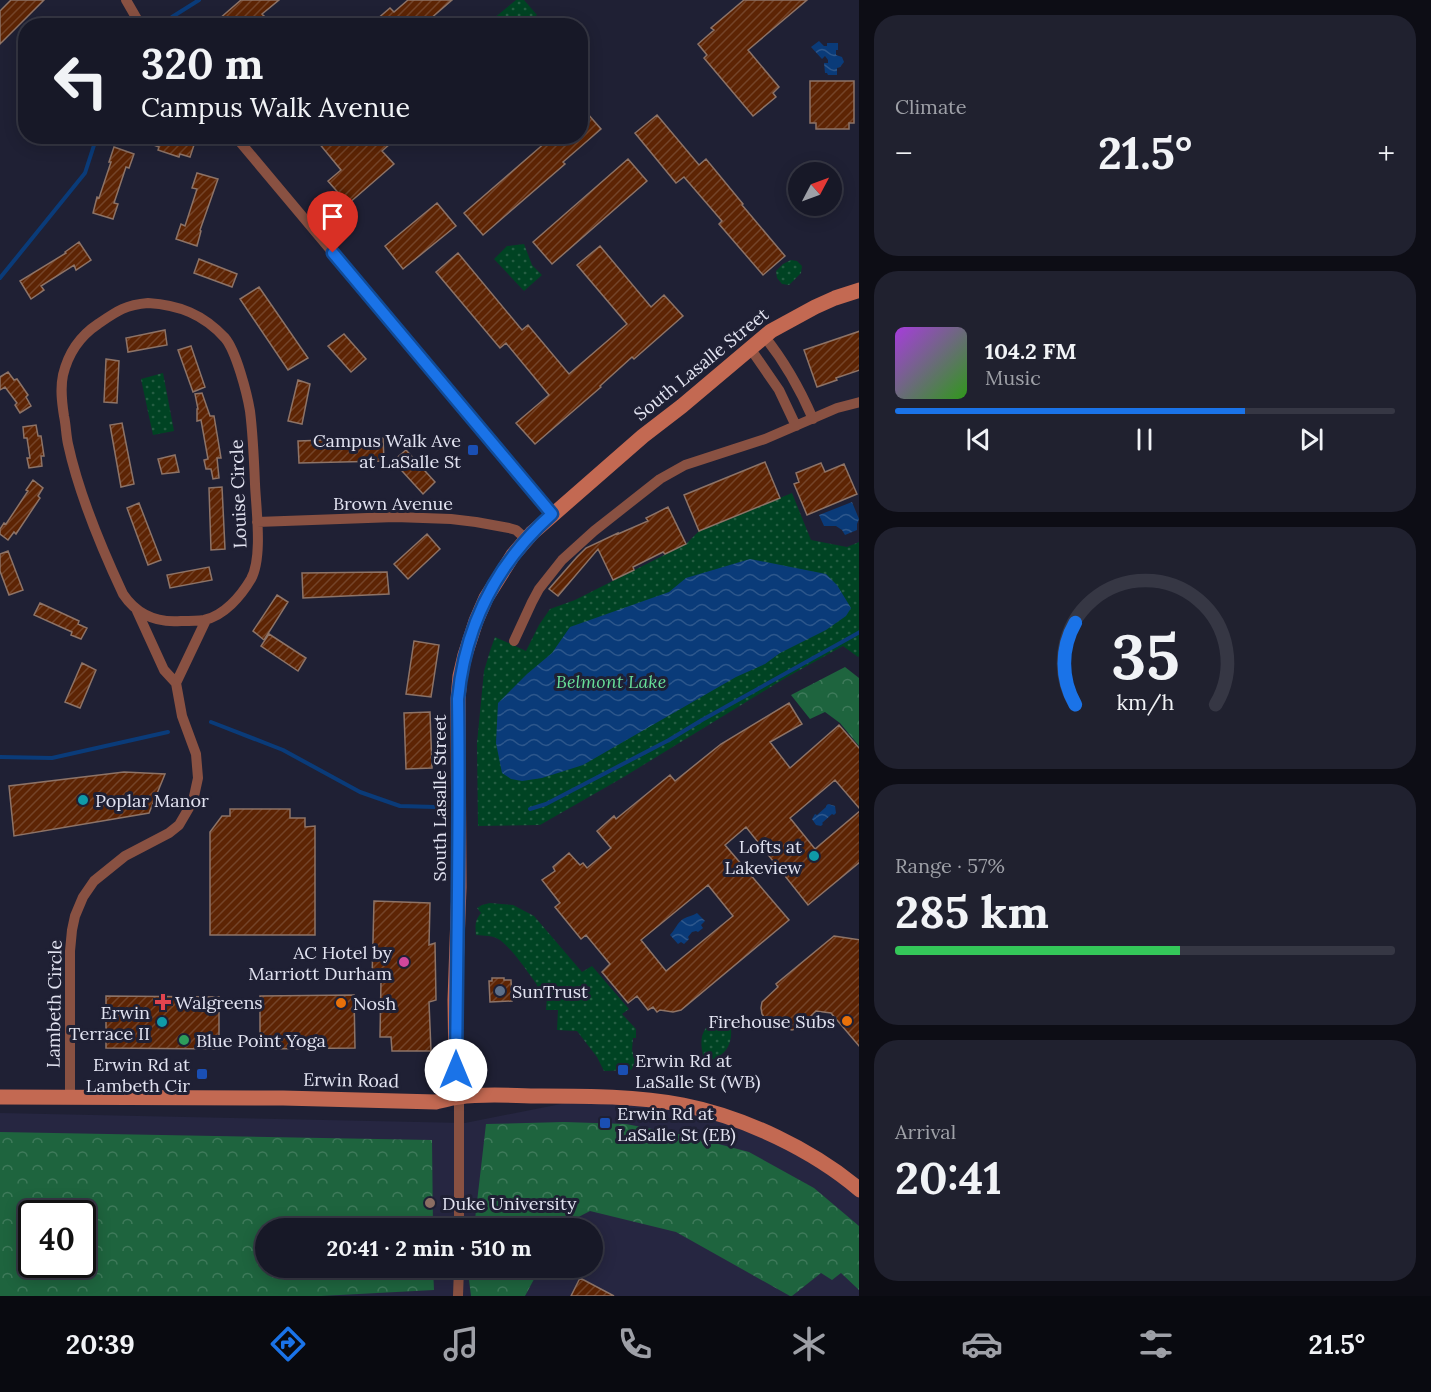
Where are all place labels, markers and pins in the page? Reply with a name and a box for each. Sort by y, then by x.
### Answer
pin [307,191,358,253]
place label: Campus Walk Ave at LaSalle St [313,429,461,473]
marker: Campus Walk Ave at LaSalle St [466,443,480,457]
place label: Poplar Manor [95,789,209,812]
marker: Poplar Manor [76,793,90,807]
place label: Lofts at Lakeview [724,835,803,879]
marker: Lofts at Lakeview [807,849,821,863]
place label: AC Hotel by Marriott Durham [248,941,392,985]
marker: AC Hotel by Marriott Durham [397,955,411,969]
place label: SunTrust [512,980,588,1003]
marker: SunTrust [493,984,507,998]
place label: Walgreens [175,991,263,1014]
place label: Nosh [353,992,396,1015]
marker: Walgreens [156,995,170,1009]
marker: Nosh [334,996,348,1010]
place label: Erwin Terrace II [69,1001,150,1045]
place label: Firehouse Subs [708,1010,835,1033]
marker: Firehouse Subs [840,1014,854,1028]
marker: Erwin Terrace II [155,1015,169,1029]
place label: Blue Point Yoga [196,1029,326,1052]
marker: Blue Point Yoga [177,1033,191,1047]
place label: Erwin Rd at LaSalle St (WB) [635,1049,760,1093]
place label: Erwin Rd at Lambeth Cir [86,1053,190,1097]
marker: Erwin Rd at LaSalle St (WB) [616,1063,630,1077]
marker: Erwin Rd at Lambeth Cir [195,1067,209,1081]
place label: Erwin Rd at LaSalle St (EB) [617,1102,736,1146]
marker: Erwin Rd at LaSalle St (EB) [598,1116,612,1130]
place label: Duke University [442,1192,577,1215]
marker: Duke University [423,1196,437,1210]

